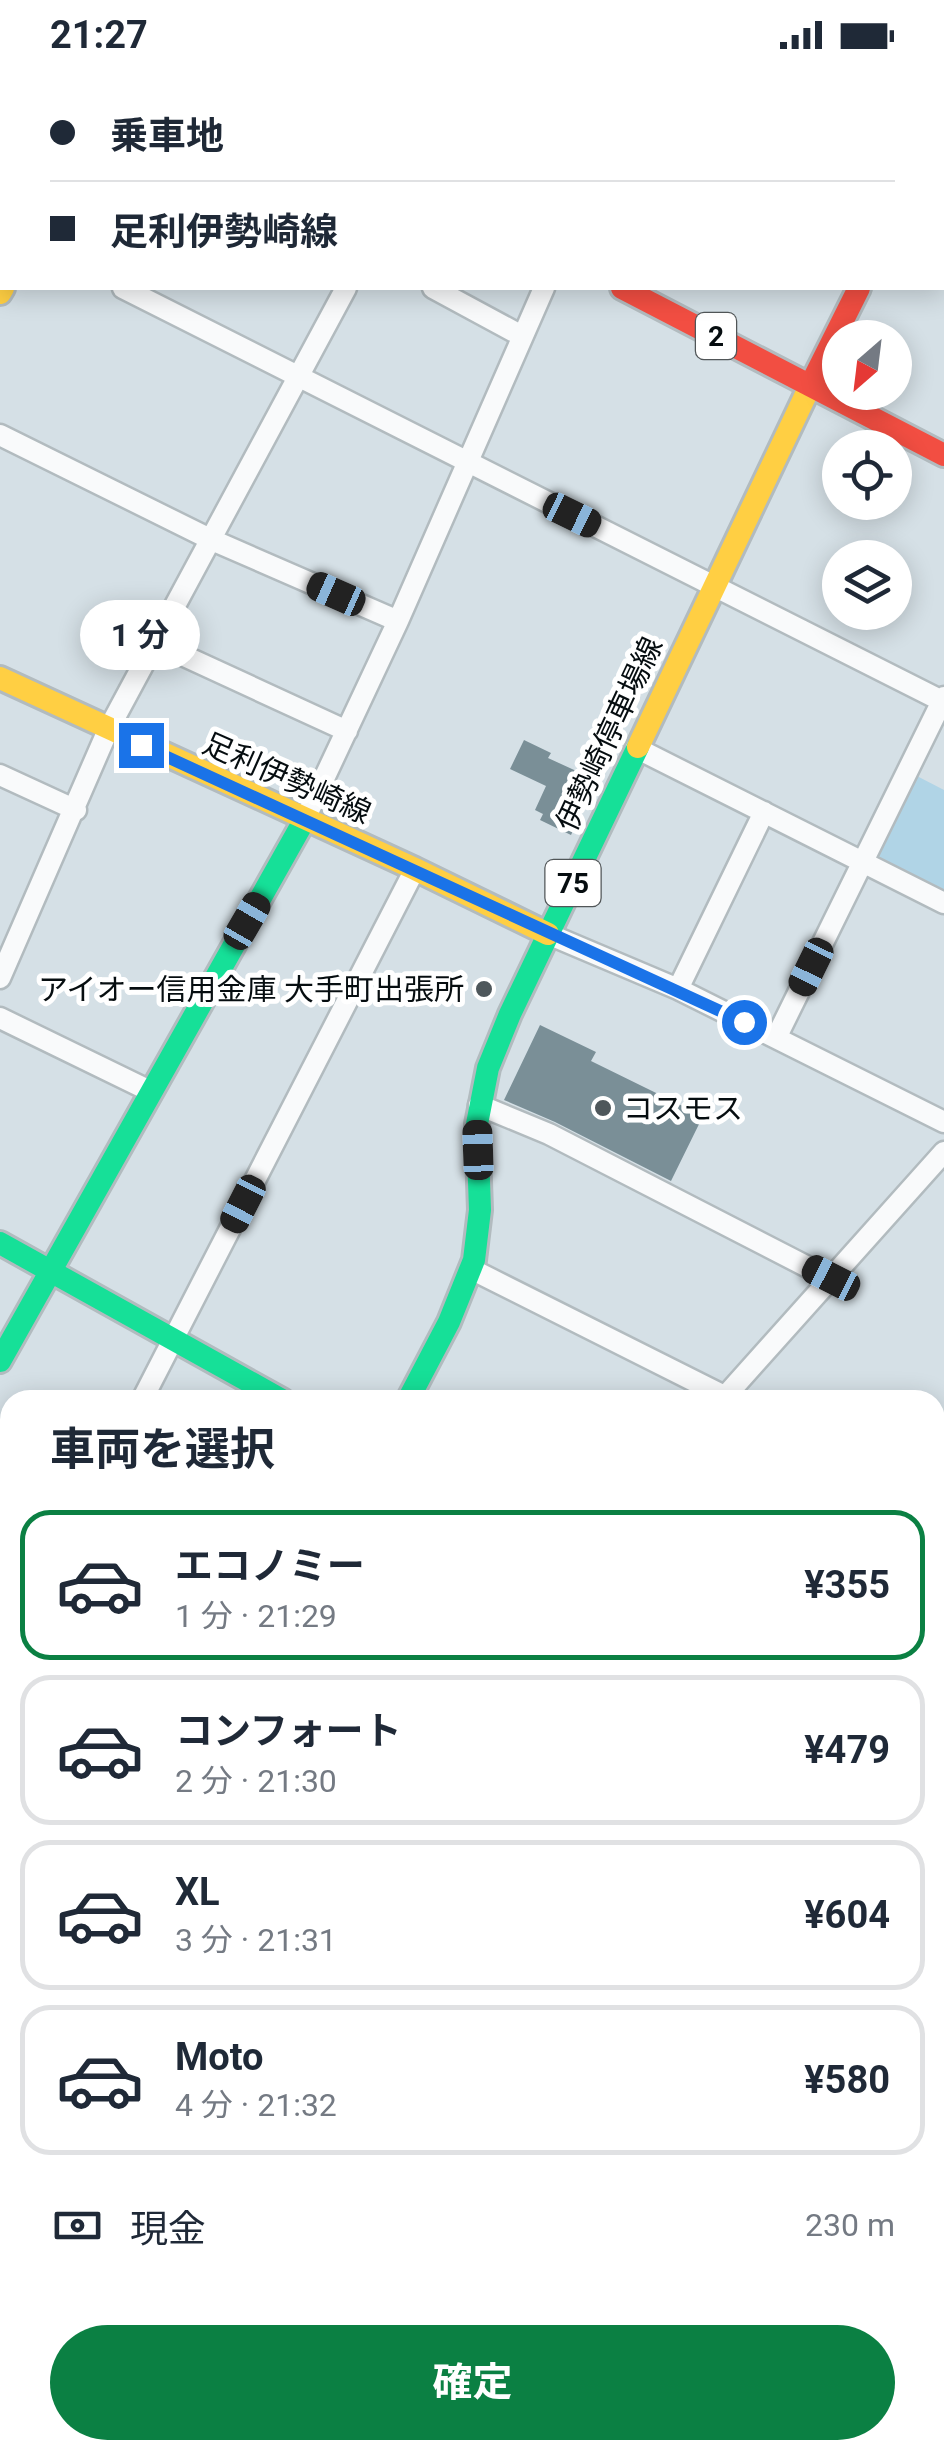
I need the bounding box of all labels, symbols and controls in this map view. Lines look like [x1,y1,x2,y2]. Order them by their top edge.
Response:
text: 21:27 [50,13,148,57]
text: 乗車地 [110,114,224,158]
text: 足利伊勢崎線 [110,210,338,254]
road number: 2 [696,313,736,359]
north arrow [822,320,912,410]
map controls [822,320,912,630]
button: locate [822,430,912,520]
car [538,488,606,542]
button: layers [822,540,912,630]
car [302,568,370,620]
callout: 1 分 [81,600,201,670]
text: 1 分 [111,616,169,654]
street label: 伊勢崎停車場線 [549,631,669,837]
route end [119,723,164,768]
street label: 足利伊勢崎線 [198,725,376,831]
road number: 75 [546,860,600,906]
car [219,888,275,954]
car [784,933,838,1001]
place label: アイオー信用金庫 大手町出張所 [38,972,464,1007]
marker: アイオー信用金庫 大手町出張所 [473,978,495,1000]
route start [722,1000,767,1045]
place label: コスモス [623,1091,743,1126]
marker: コスモス [592,1097,614,1119]
car [462,1119,494,1181]
car [216,1170,270,1238]
car [797,1251,865,1305]
text: 車両を選択 [50,1423,275,1476]
icon: car [55,1540,145,1630]
text: エコノミー [175,1544,365,1588]
text: ¥355 [804,1563,890,1607]
text: 1 分 · 21:29 [175,1597,337,1635]
icon: car [55,1705,145,1795]
text: コンフォート [175,1709,402,1753]
text: ¥479 [804,1728,890,1772]
text: 2 分 · 21:30 [175,1762,337,1800]
icon: car [55,1870,145,1960]
text: XL [175,1870,220,1914]
text: ¥604 [804,1893,890,1937]
text: 3 分 · 21:31 [175,1921,337,1959]
icon: car [55,2035,145,2125]
text: Moto [175,2035,264,2079]
text: ¥580 [804,2058,890,2102]
text: 4 分 · 21:32 [175,2086,337,2124]
icon: cash [50,2198,105,2253]
text: 230 m [805,2206,895,2244]
text: 現金 [130,2207,206,2251]
button: 確定 [50,2325,895,2440]

